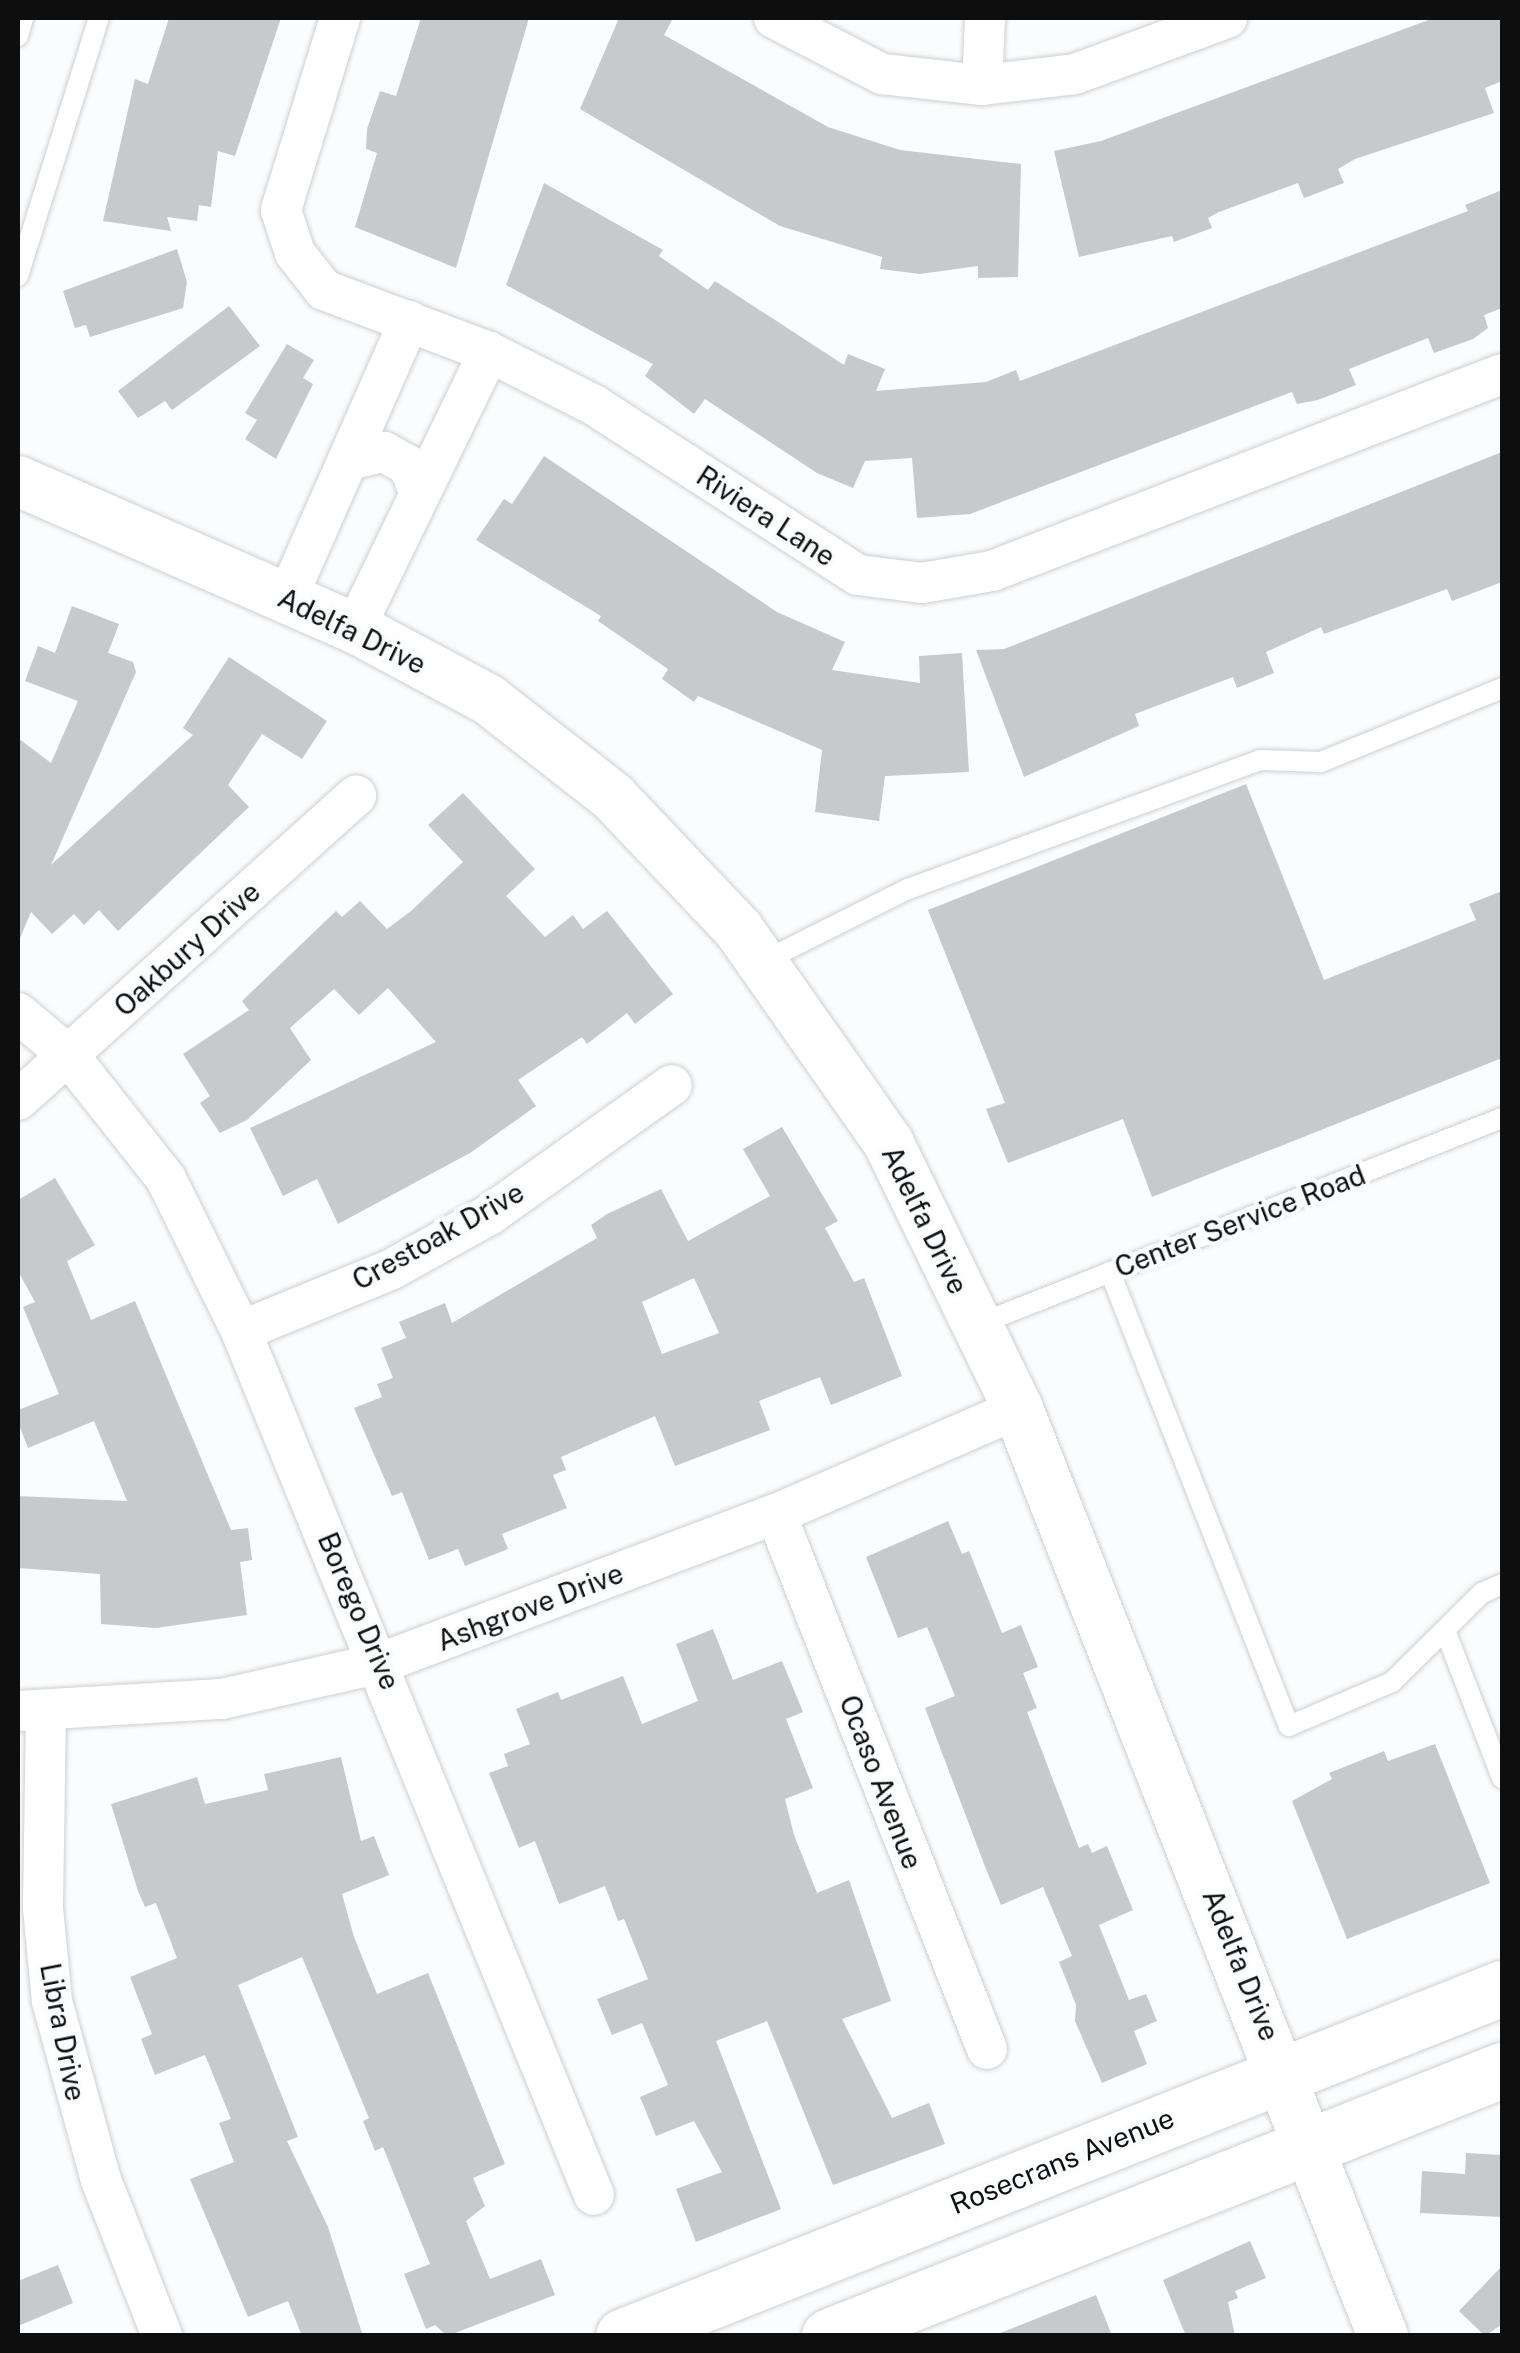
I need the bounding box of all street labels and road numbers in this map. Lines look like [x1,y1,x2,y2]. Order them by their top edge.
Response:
street label: Riviera Lane [690,459,842,573]
street label: Adelfa Drive [273,581,431,681]
street label: Oakbury Drive [107,875,267,1023]
street label: Adelfa Drive [875,1141,975,1299]
street label: Center Service Road [1110,1158,1370,1284]
street label: Crestoak Drive [346,1175,530,1297]
street label: Borego Drive [311,1527,407,1695]
street label: Ashgrove Drive [432,1556,628,1658]
street label: Ocaso Avenue [832,1690,930,1874]
street label: Adelfa Drive [1195,1884,1287,2046]
street label: Libra Drive [33,1960,93,2104]
street label: Rosecrans Avenue [945,2101,1179,2221]

